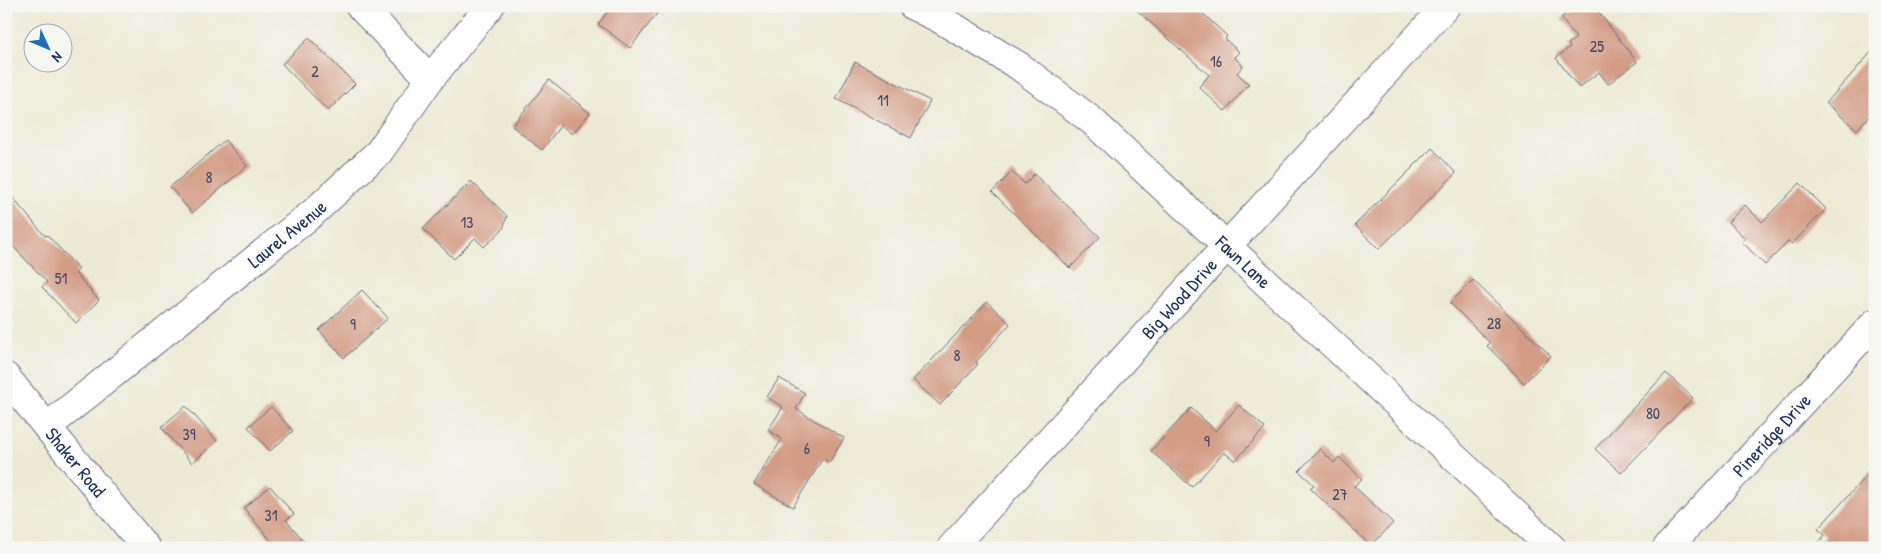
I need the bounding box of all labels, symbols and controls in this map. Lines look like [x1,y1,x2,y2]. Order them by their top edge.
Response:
north arrow [22,22,72,72]
house number: 25 [1590,35,1604,57]
text: N [48,48,67,67]
house number: 16 [1210,50,1222,72]
house number: 2 [311,60,319,82]
house number: 11 [877,89,889,111]
house number: 8 [206,166,213,188]
street label: Laurel Avenue [242,194,332,274]
house number: 13 [461,211,473,233]
street label: Fawn Lane [1209,229,1277,294]
street label: Big Wood Drive [1135,252,1223,345]
house number: 51 [55,267,67,289]
house number: 28 [1487,312,1501,334]
house number: 9 [350,313,356,335]
house number: 8 [954,344,961,366]
street label: Pineridge Drive [1726,387,1817,482]
house number: 80 [1646,402,1660,424]
street label: Shaker Road [39,422,112,503]
house number: 39 [182,423,196,445]
house number: 9 [1204,430,1210,452]
house number: 6 [804,437,810,459]
house number: 27 [1332,483,1348,505]
house number: 31 [265,504,278,526]

